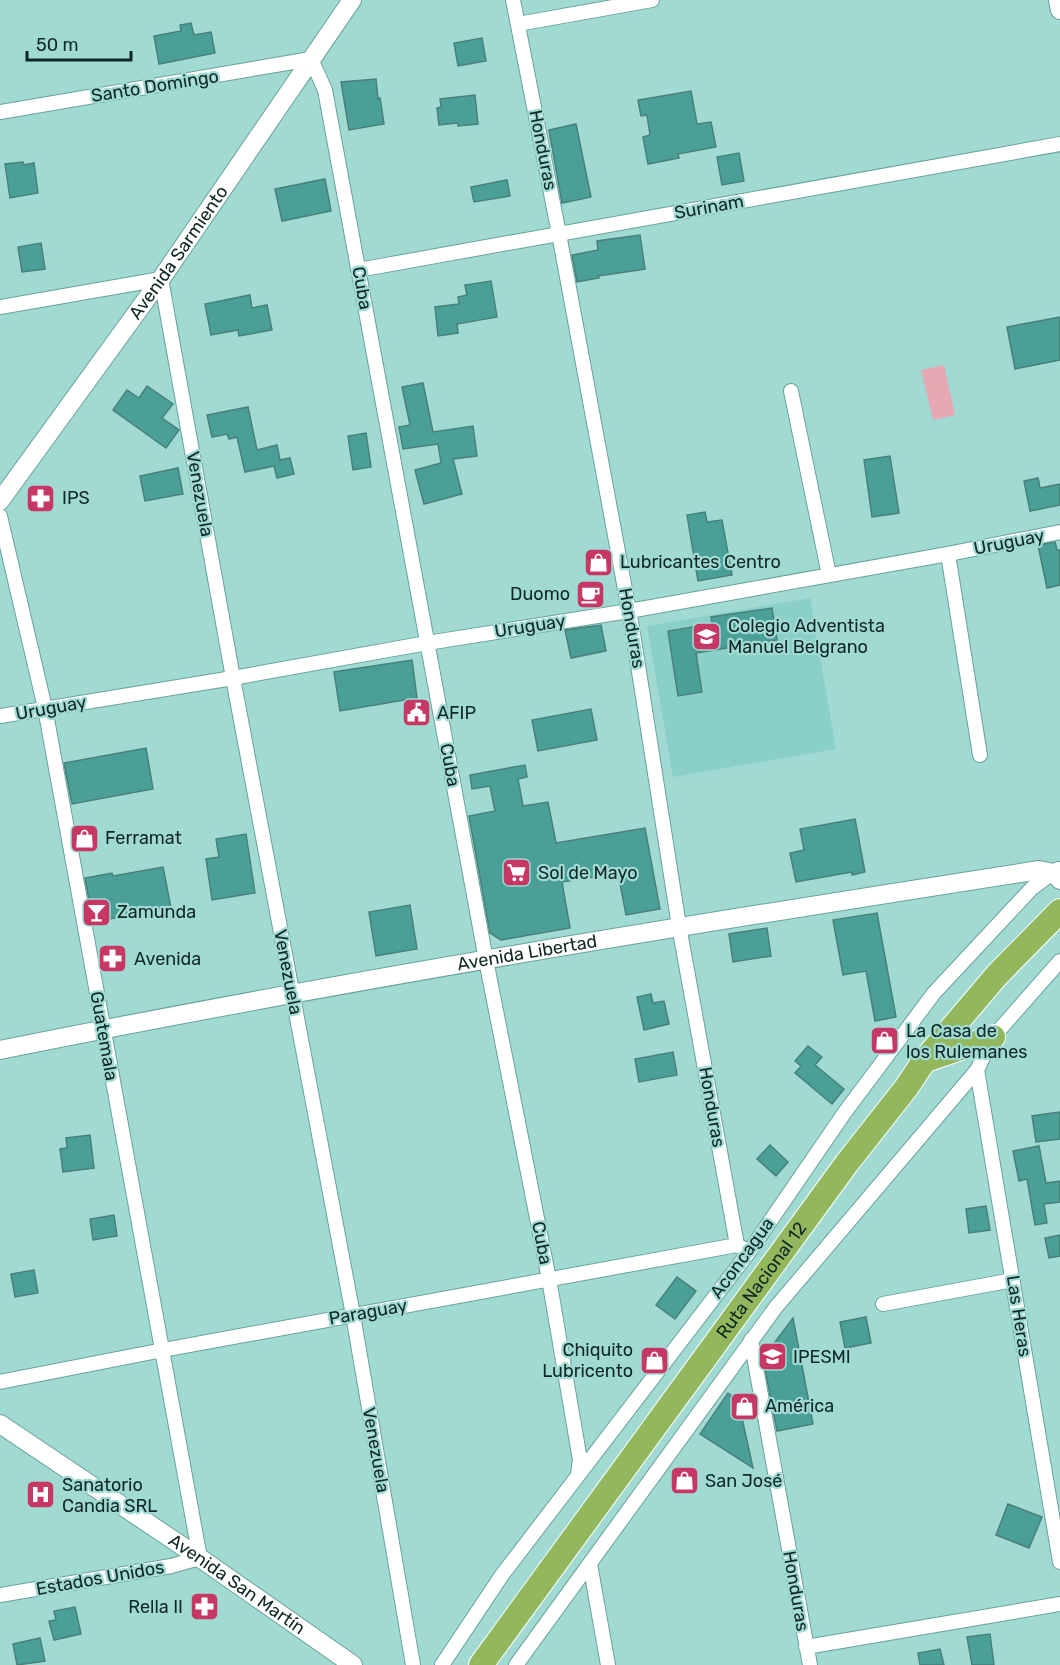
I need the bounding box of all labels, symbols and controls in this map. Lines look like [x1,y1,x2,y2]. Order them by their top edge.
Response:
scale bar [27,24,130,62]
text: 50 m [36,34,79,56]
street label: Santo Domingo [90,65,220,107]
street label: Honduras [524,108,562,192]
street label: Avenida Sarmiento [124,181,233,324]
street label: Surinam [673,190,745,224]
street label: Cuba [347,265,377,311]
street label: Venezuela [182,450,218,538]
pharmacy icon: IPS [25,482,57,514]
place label: IPS [62,487,90,509]
street label: Uruguay [972,524,1046,560]
shop icon: Lubricantes Centro [583,546,615,578]
place label: Lubricantes Centro [620,551,781,573]
cafe icon: Duomo [575,578,607,610]
place label: Duomo [510,583,570,605]
street label: Honduras [614,586,650,670]
street label: Uruguay [493,610,567,642]
place label: Colegio Adventista Manuel Belgrano [728,615,885,658]
school or university icon: Colegio Adventista Manuel Belgrano [691,620,723,652]
street label: Uruguay [14,691,88,725]
public building icon: AFIP [400,697,432,729]
place label: AFIP [437,702,476,724]
street label: Cuba [435,742,465,788]
shop icon: Ferramat [68,822,100,854]
place label: Ferramat [105,827,182,849]
supermarket icon: Sol de Mayo [501,857,533,889]
place label: Sol de Mayo [538,862,637,884]
bar icon: Zamunda [80,896,112,928]
place label: Zamunda [117,901,196,923]
street label: Venezuela [269,928,307,1016]
street label: Avenida Libertad [455,930,599,975]
pharmacy icon: Avenida [97,943,129,975]
place label: Avenida [134,948,201,970]
street label: Guatemala [85,990,123,1082]
place label: La Casa de los Rulemanes [906,1020,1027,1063]
shop icon: La Casa de los Rulemanes [869,1025,901,1057]
street label: Honduras [694,1065,730,1149]
street label: Aconcagua [705,1213,779,1303]
street label: Ruta Nacional 12 [712,1218,811,1343]
street label: Cuba [527,1220,557,1266]
street label: Las Heras [1002,1274,1036,1358]
street label: Paraguay [327,1294,409,1330]
place label: Chiquito Lubricento [542,1339,633,1382]
school or university icon: IPESMI [756,1341,788,1373]
shop icon: Chiquito Lubricento [638,1344,670,1376]
place label: IPESMI [793,1346,851,1368]
shop icon: América [728,1390,760,1422]
place label: América [765,1395,834,1417]
street label: Venezuela [358,1406,394,1494]
shop icon: San José [668,1465,700,1497]
place label: San José [705,1470,782,1492]
place label: Sanatorio Candia SRL [62,1474,157,1517]
hospital icon: Sanatorio Candia SRL [25,1479,57,1511]
street label: Avenida San Martín [164,1529,310,1639]
street label: Honduras [778,1549,814,1633]
street label: Estados Unidos [34,1556,166,1600]
pharmacy icon: Rella II [188,1591,220,1623]
place label: Rella II [128,1596,183,1618]

